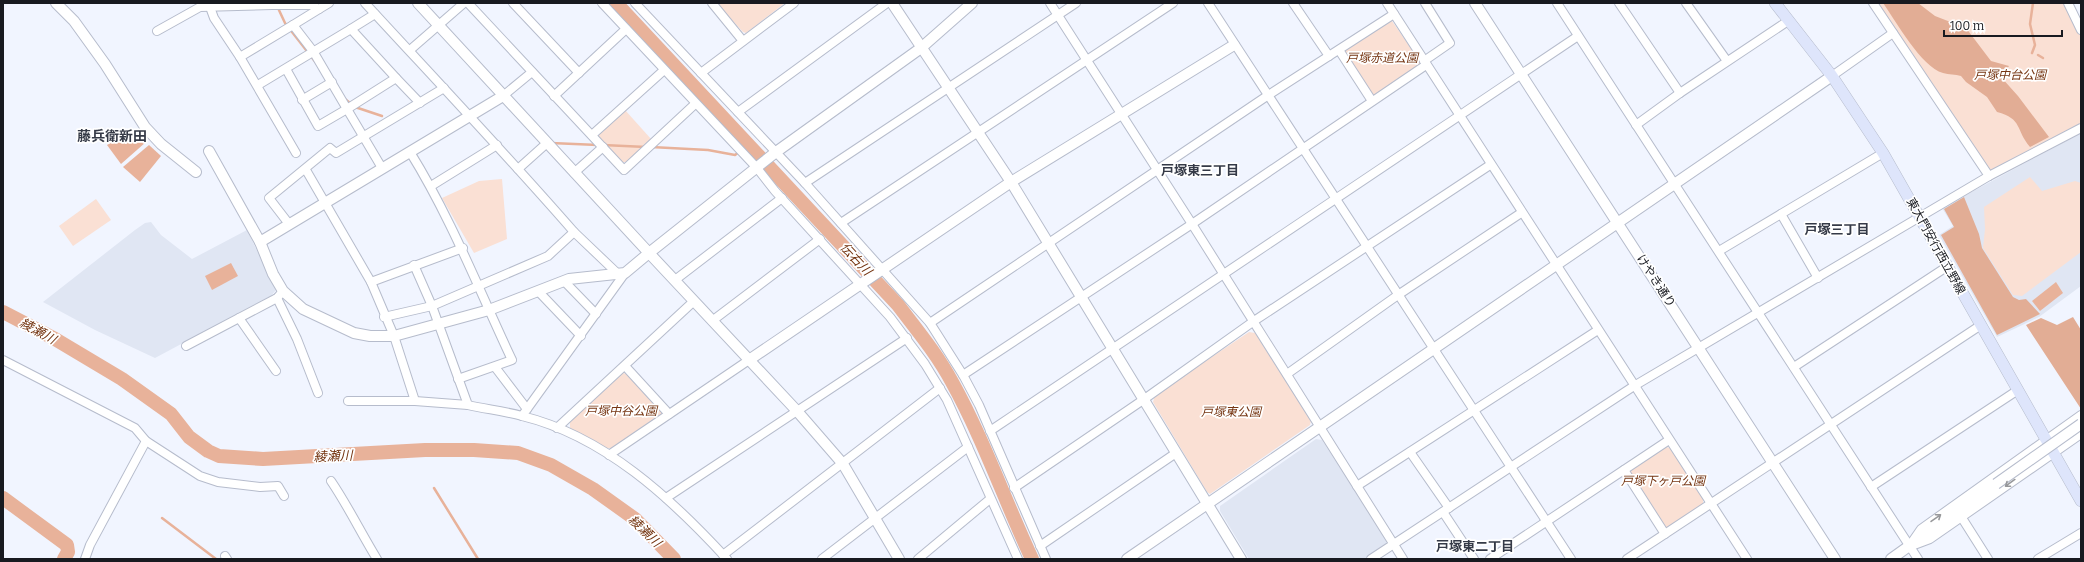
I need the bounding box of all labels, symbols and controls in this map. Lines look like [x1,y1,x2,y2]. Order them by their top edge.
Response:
scale bar [1944,12,2062,38]
text: 100 m [1950,19,1985,33]
park label: 戸塚赤道公園 [1346,51,1420,65]
park label: 戸塚中台公園 [1974,68,2048,82]
district label: 藤兵衛新田 [77,128,147,145]
district label: 戸塚東三丁目 [1161,163,1239,178]
street label: 東大門安行西立野線 [1904,195,1968,297]
district label: 戸塚三丁目 [1804,222,1870,237]
water label: 伝右川 [837,240,876,280]
street label: けやき通り [1634,252,1678,310]
water label: 綾瀬川 [17,315,60,348]
park label: 戸塚中谷公園 [585,404,659,418]
park label: 戸塚東公園 [1201,405,1263,419]
water label: 綾瀬川 [313,448,355,464]
park label: 戸塚下ヶ戸公園 [1621,474,1707,488]
one-way arrow [2005,479,2016,487]
water label: 綾瀬川 [626,512,666,551]
one-way arrow [1930,514,1941,522]
district label: 戸塚東二丁目 [1436,539,1514,554]

